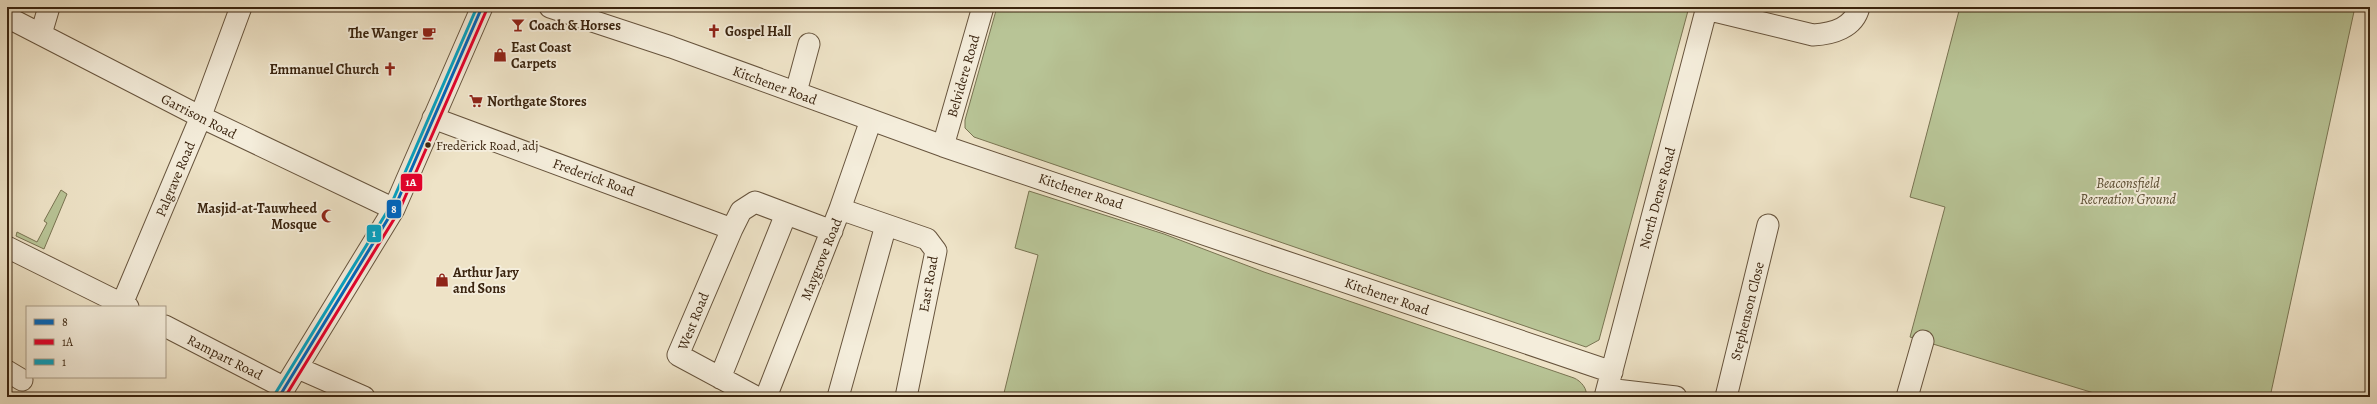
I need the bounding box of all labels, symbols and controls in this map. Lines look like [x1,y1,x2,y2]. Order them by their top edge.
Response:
place label: Coach & Horses [529,16,621,35]
bar icon: Coach & Horses [510,17,526,33]
place label: Gospel Hall [725,22,792,41]
church icon: Gospel Hall [706,23,722,39]
place label: The Wanger [348,24,418,43]
cafe icon: The Wanger [421,25,437,41]
street label: Belvidere Road [943,32,984,120]
place label: East Coast Carpets [511,38,572,73]
shop icon: East Coast Carpets [492,47,508,63]
place label: Emmanuel Church [270,60,379,79]
church icon: Emmanuel Church [382,61,398,77]
street label: Kitchener Road [730,61,820,110]
street label: Garrison Road [158,89,240,144]
place label: Northgate Stores [487,92,587,111]
supermarket icon: Northgate Stores [468,93,484,109]
place label: Frederick Road, adj [436,137,539,154]
street label: Palgrave Road [151,138,200,220]
marker: Frederick Road, adj [423,140,433,150]
street label: North Denes Road [1635,145,1680,251]
street label: Frederick Road [550,154,638,201]
street label: Kitchener Road [1036,169,1126,214]
line badge: 1A [400,173,423,192]
park label: Beaconsfield Recreation Ground [2080,174,2176,209]
text: 1A [406,175,417,190]
place label: Masjid-at-Tauwheed Mosque [197,199,318,234]
line badge: 8 [386,199,402,219]
text: 8 [391,202,397,217]
mosque icon: Masjid-at-Tauwheed Mosque [320,208,336,224]
street label: Maygrove Road [796,215,847,303]
line badge: 1 [366,224,382,243]
text: 1 [372,226,376,241]
street label: East Road [914,254,943,314]
street label: Stephenson Close [1726,260,1769,363]
place label: Arthur Jary and Sons [452,263,519,298]
shop icon: Arthur Jary and Sons [434,272,450,288]
street label: Kitchener Road [1342,273,1432,320]
street label: West Road [673,289,714,354]
legend [26,306,166,378]
text: 8 [62,314,68,330]
street label: Rampart Road [184,330,266,385]
text: 1A [62,334,74,350]
text: 1 [62,354,66,370]

